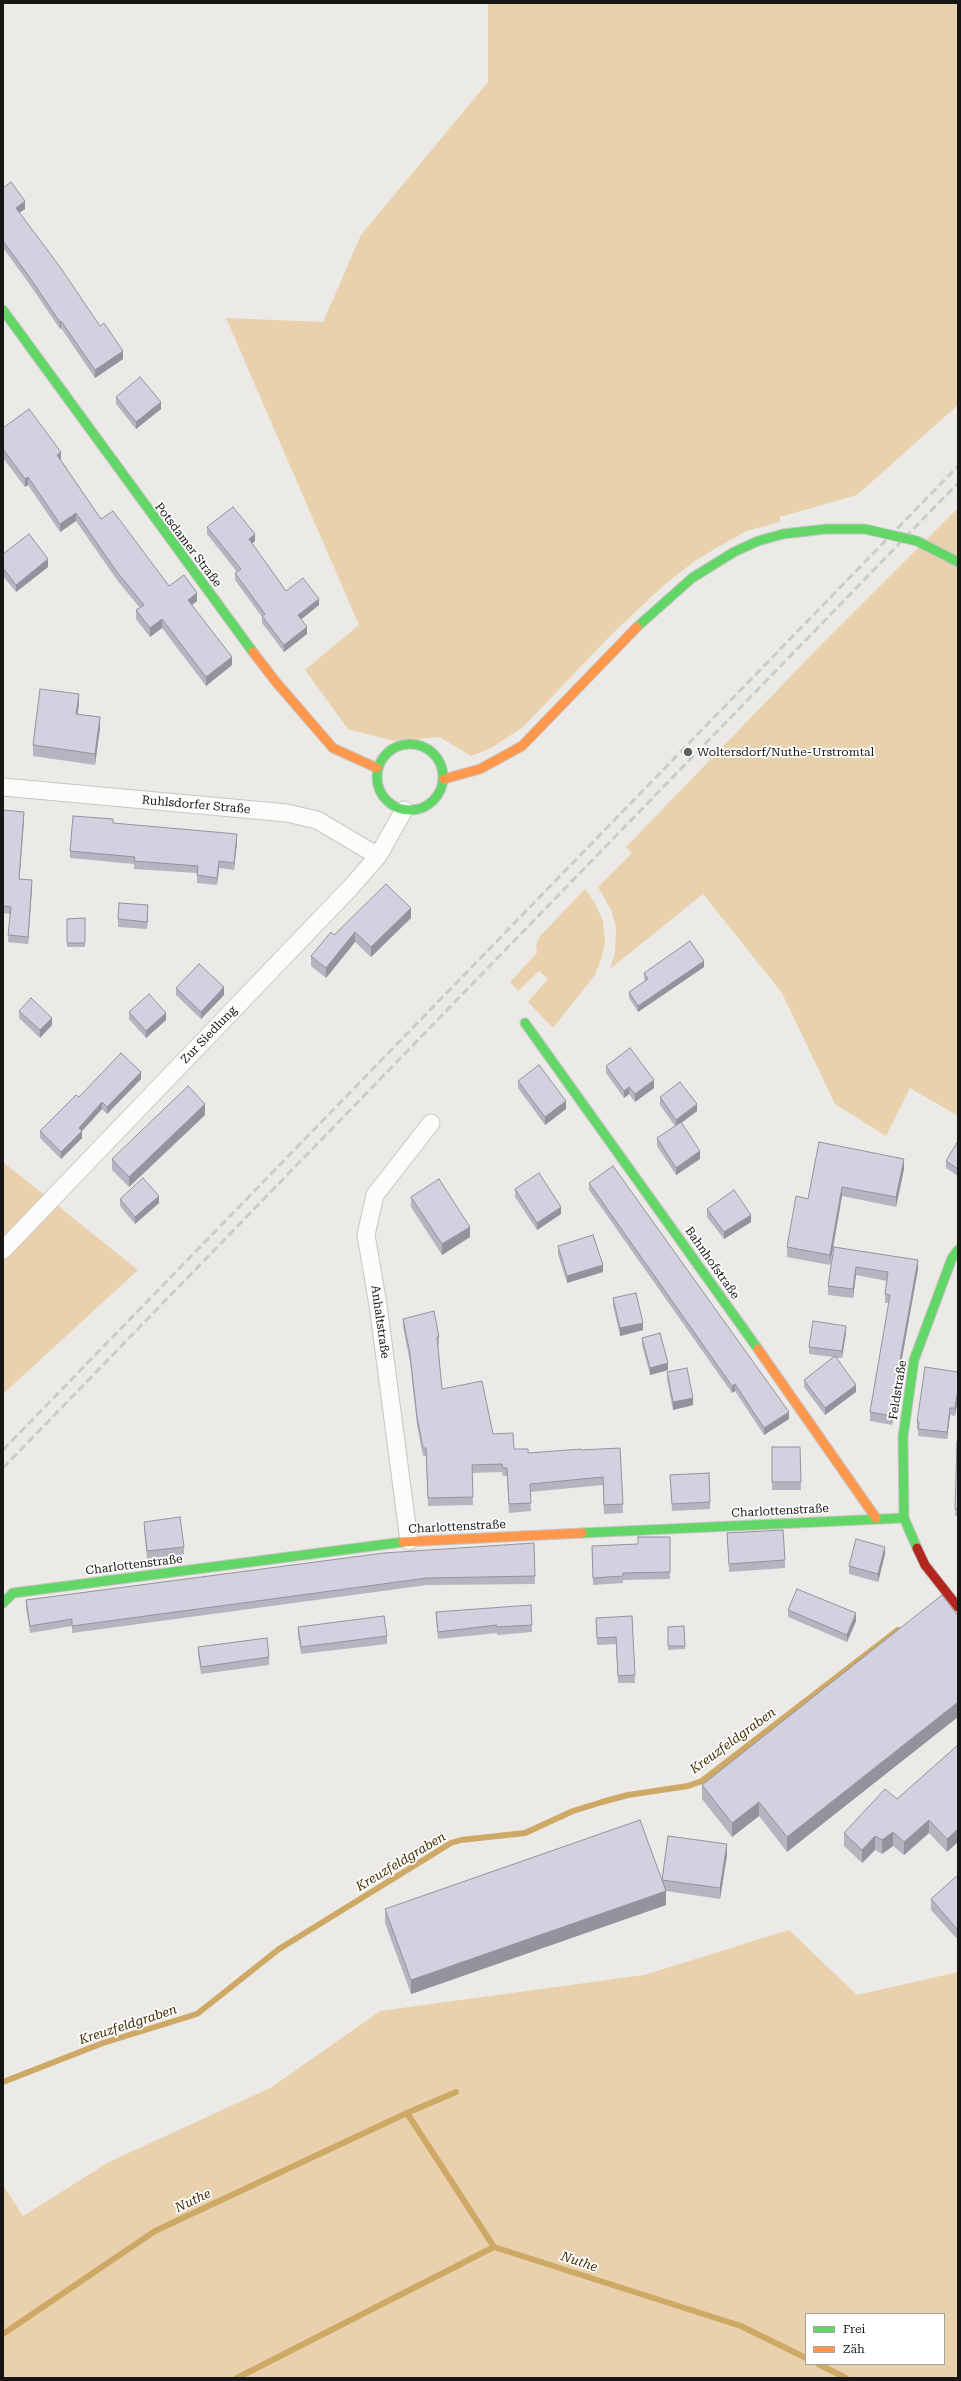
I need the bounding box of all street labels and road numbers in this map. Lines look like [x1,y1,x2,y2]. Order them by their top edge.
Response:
street label: Potsdamer Straße [152,500,224,590]
street label: Ruhlsdorfer Straße [141,793,251,817]
street label: Zur Siedlung [178,1003,240,1067]
street label: Bahnhofstraße [682,1224,742,1302]
street label: Anhaltstraße [368,1284,392,1360]
street label: Feldstraße [886,1359,910,1421]
street label: Charlottenstraße [731,1501,829,1521]
street label: Charlottenstraße [408,1517,506,1537]
street label: Charlottenstraße [85,1552,183,1578]

